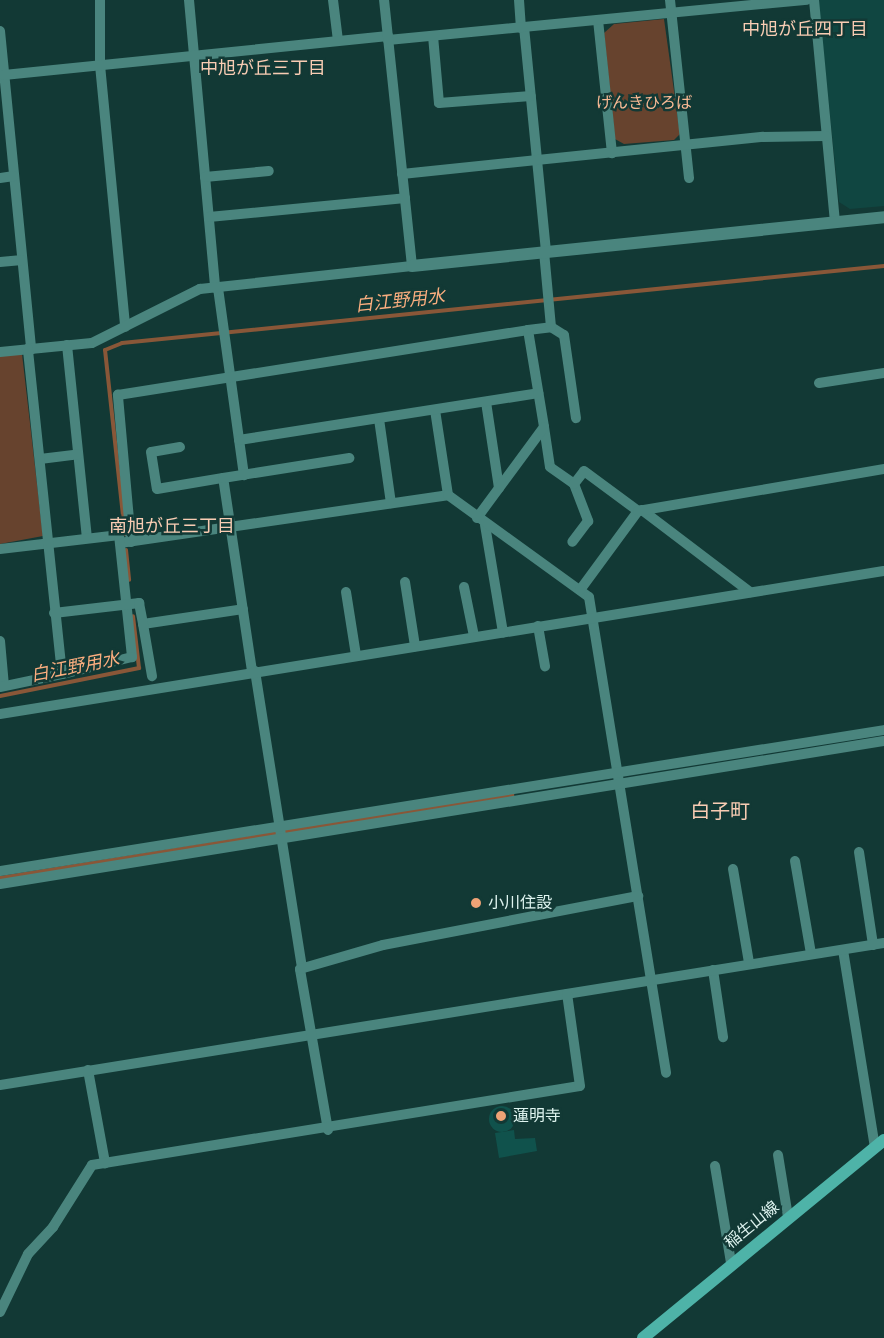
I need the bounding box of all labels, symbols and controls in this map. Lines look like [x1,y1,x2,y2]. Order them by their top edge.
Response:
district label: 中旭が丘四丁目 [742,18,868,40]
district label: 中旭が丘三丁目 [200,57,326,79]
park label: げんきひろば [596,93,692,113]
water label: 白江野用水 [354,286,446,316]
district label: 南旭が丘三丁目 [109,515,235,537]
water label: 白江野用水 [29,648,121,686]
district label: 白子町 [690,799,750,823]
place label: 小川住設 [488,893,552,913]
marker: 小川住設 [469,896,483,910]
place label: 蓮明寺 [513,1106,561,1126]
marker: 蓮明寺 [494,1109,508,1123]
street label: 稲生山線 [721,1197,783,1253]

